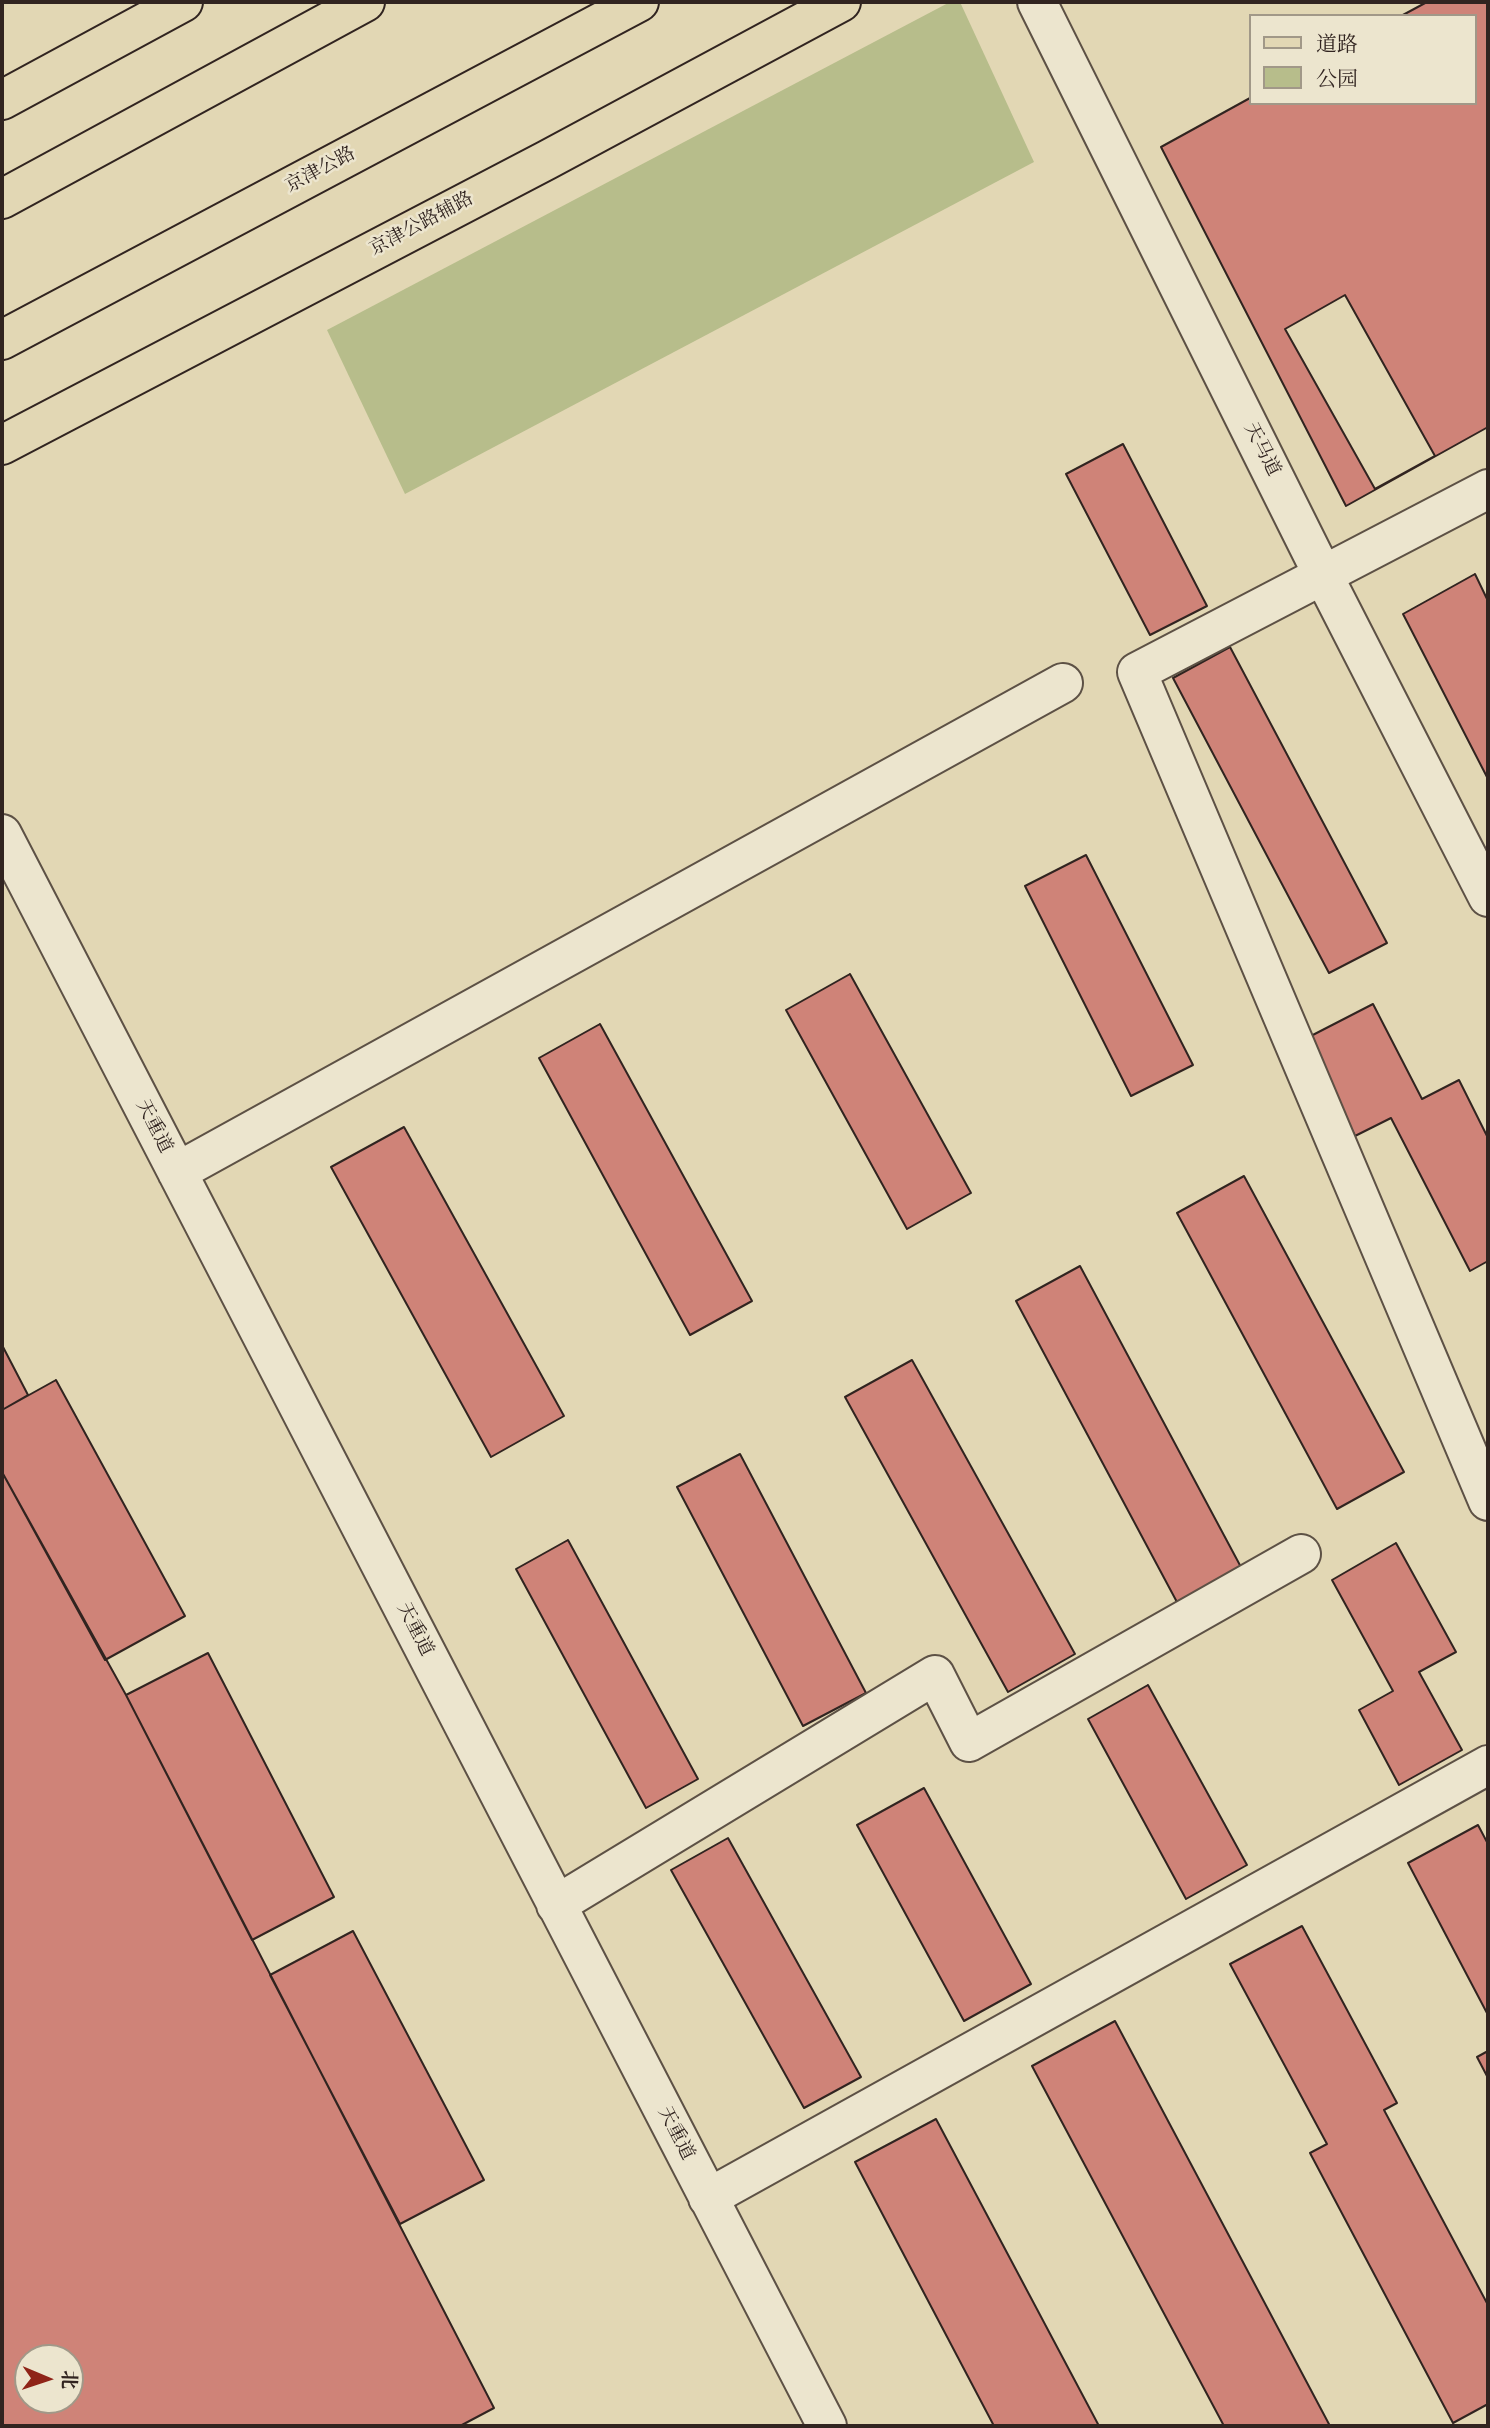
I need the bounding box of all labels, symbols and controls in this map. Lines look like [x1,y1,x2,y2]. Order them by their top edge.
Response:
legend [1248,14,1476,105]
text: 道路 [1316,32,1358,59]
text: 公园 [1316,67,1358,94]
street label: 京津公路 [282,143,360,199]
street label: 京津公路辅路 [366,188,478,262]
street label: 天马道 [1238,419,1284,481]
street label: 天重道 [130,1096,176,1158]
street label: 天重道 [391,1599,437,1661]
street label: 天重道 [652,2103,698,2165]
north arrow [14,2344,84,2414]
text: 北 [56,2370,80,2390]

